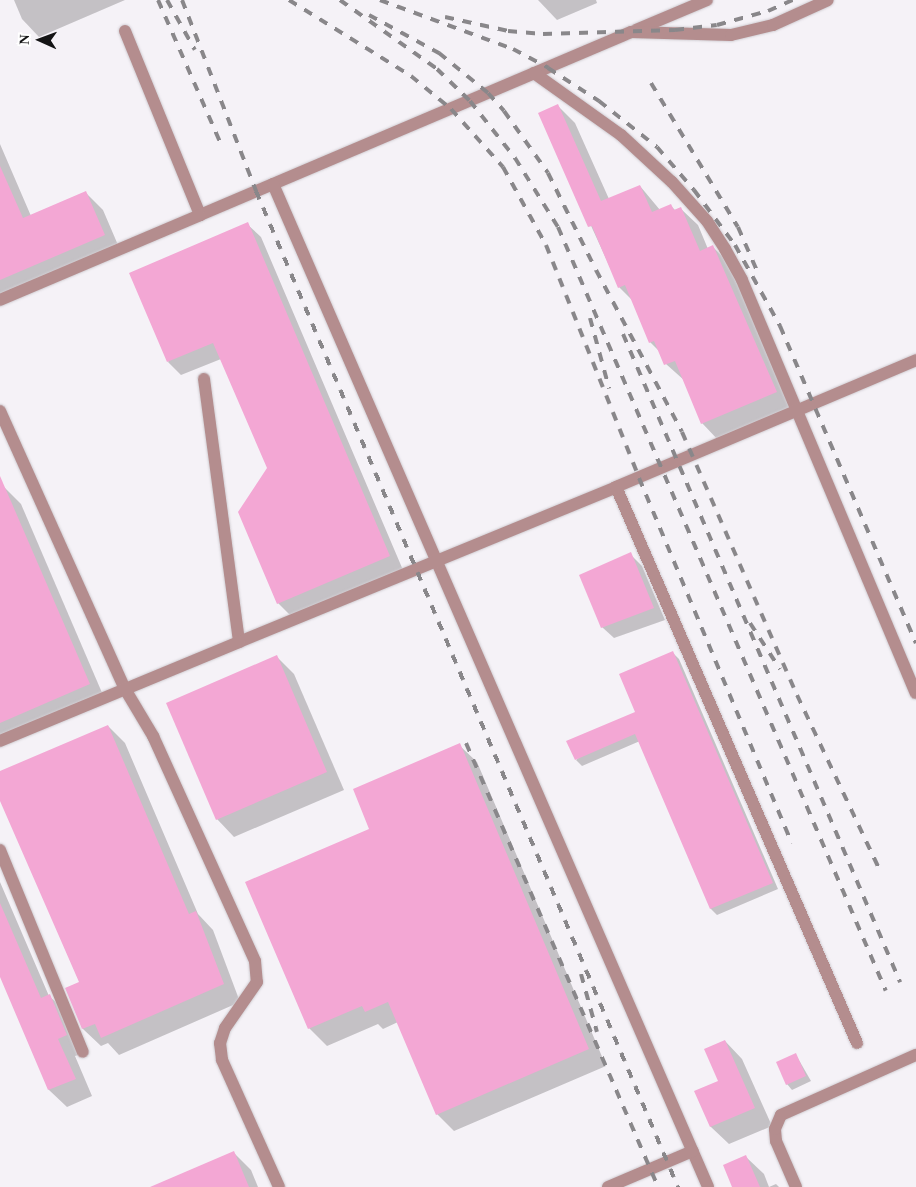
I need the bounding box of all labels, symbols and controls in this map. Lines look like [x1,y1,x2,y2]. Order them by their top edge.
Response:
north arrow [15,15,65,65]
text: N [17,34,32,45]

